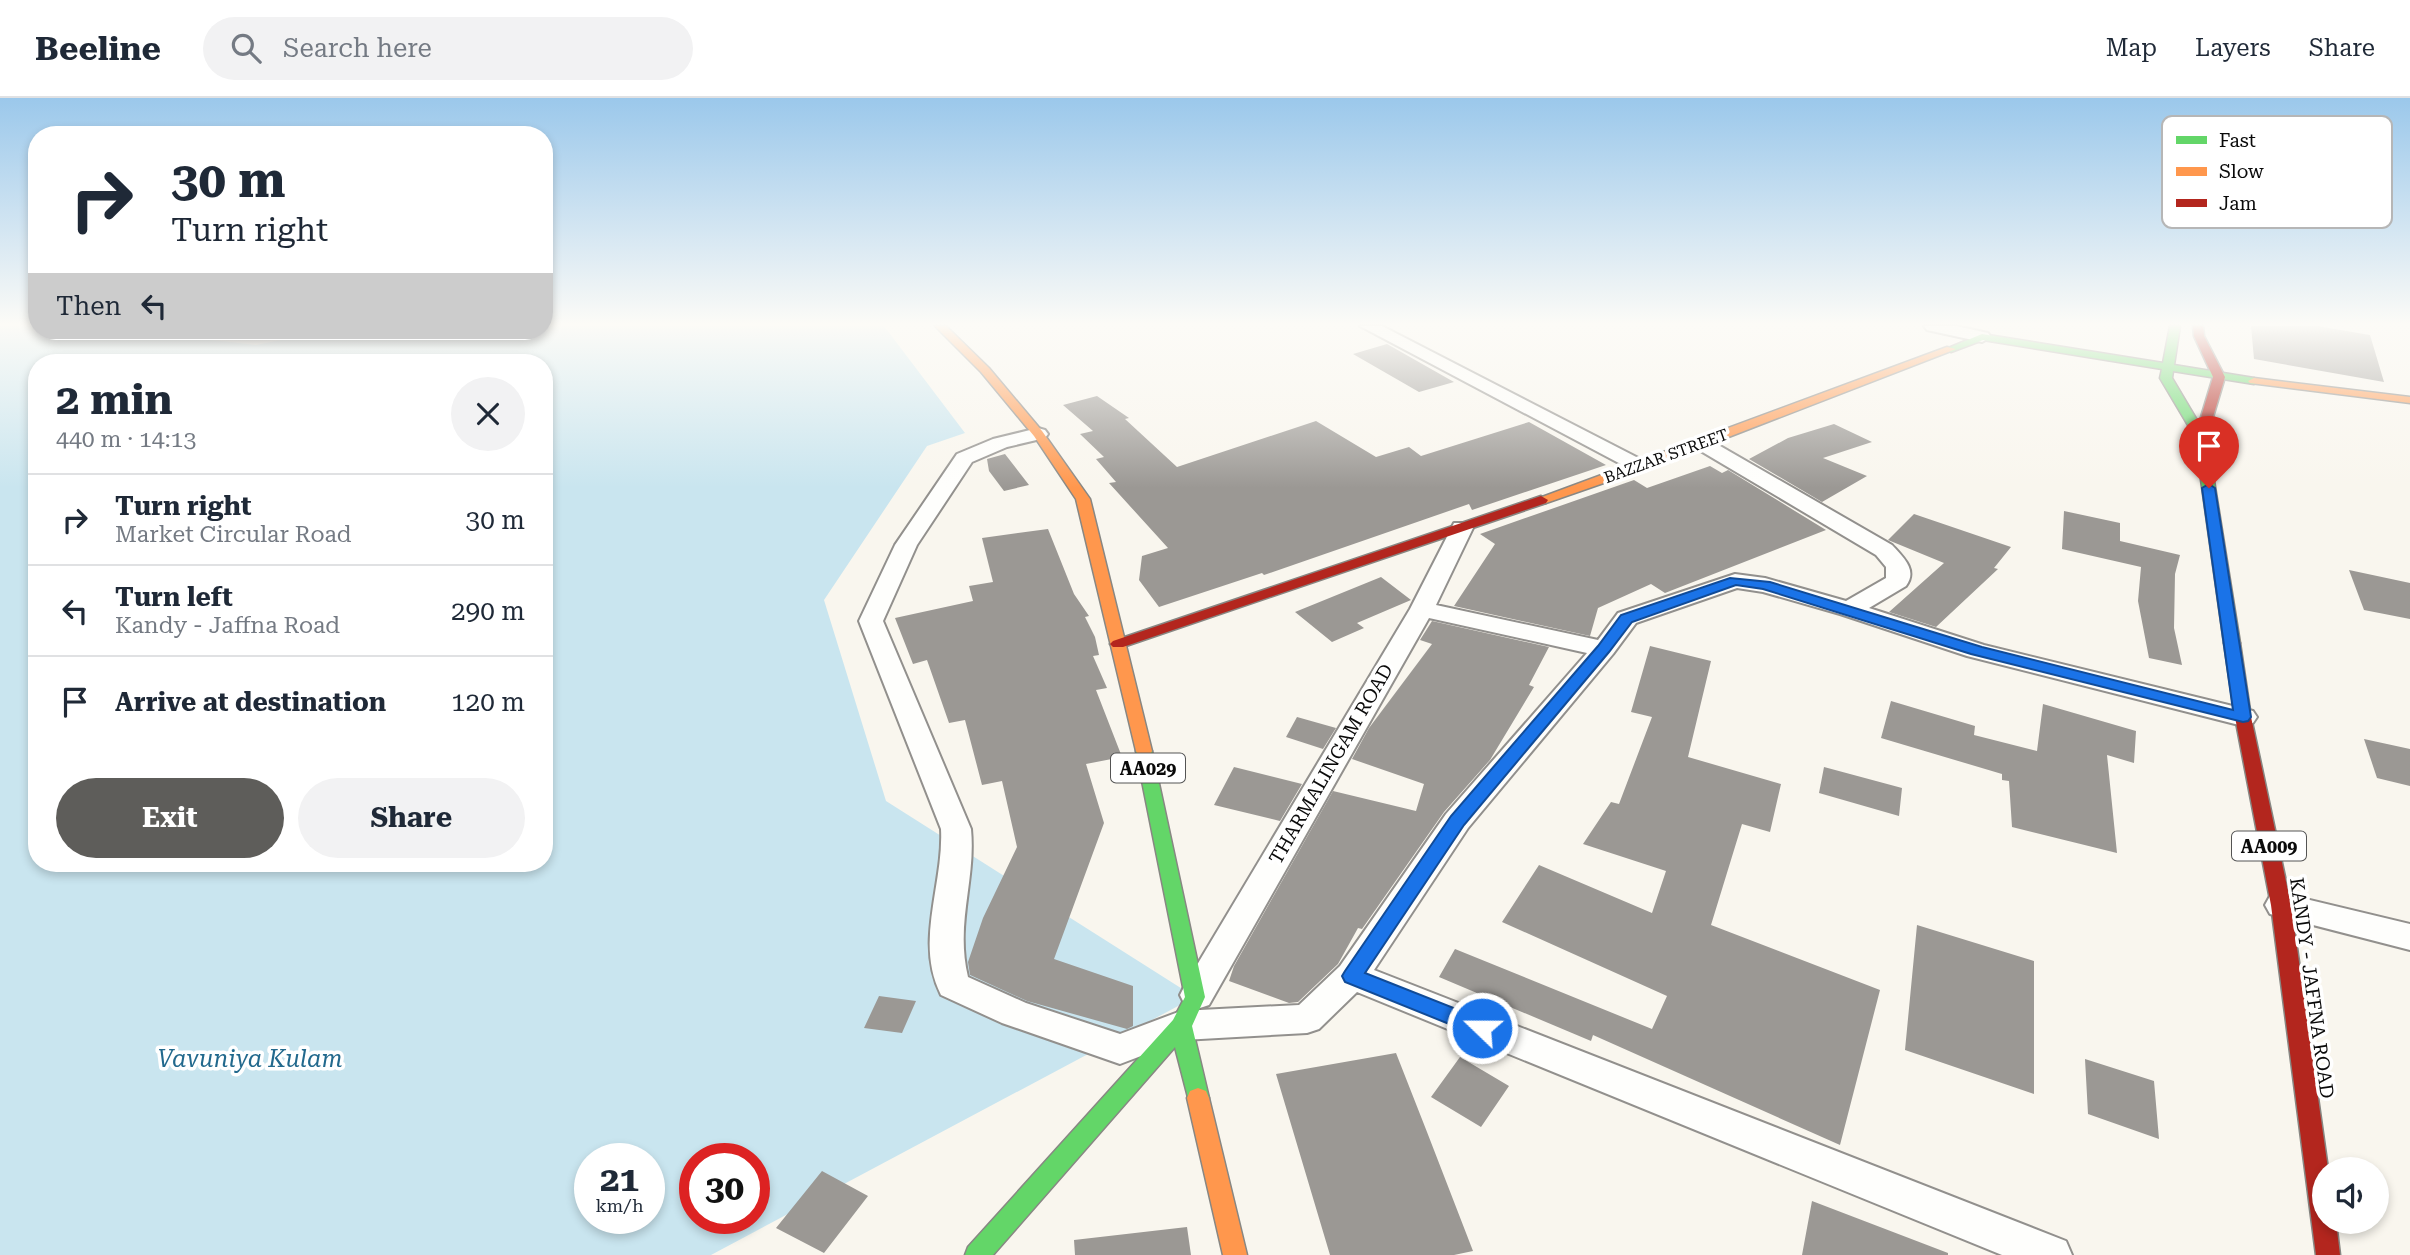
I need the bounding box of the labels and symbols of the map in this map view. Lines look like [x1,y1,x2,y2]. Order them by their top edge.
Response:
legend [2162,116,2392,228]
text: Fast [2219,129,2256,152]
text: Slow [2219,160,2264,183]
text: Jam [2219,192,2257,215]
pin [2179,416,2239,488]
street label: BAZZAR STREET [1601,425,1731,487]
street label: THARMALINGAM ROAD [1264,660,1398,868]
road number: AA029 [1111,754,1185,782]
road number: AA009 [2232,832,2306,860]
street label: KANDY - JAFFNA ROAD [2285,876,2339,1100]
position arrow [1445,991,1519,1065]
water label: Vavuniya Kulam [157,1045,343,1073]
speed limit sign: 30 [679,1143,770,1234]

